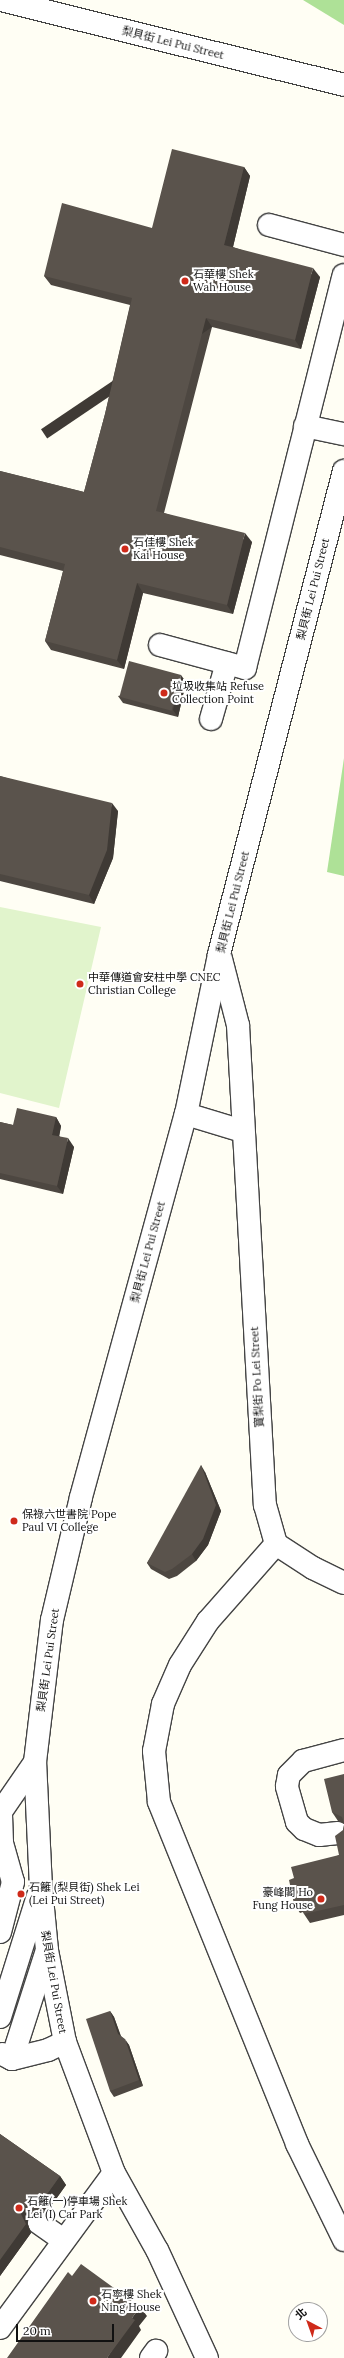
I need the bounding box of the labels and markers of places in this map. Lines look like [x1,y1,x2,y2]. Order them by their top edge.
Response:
place label: 石華樓 Shek Wah House [193,268,254,294]
marker: 石華樓 Shek Wah House [180,276,190,286]
place label: 石佳樓 Shek Kai House [133,536,194,562]
marker: 石佳樓 Shek Kai House [120,544,130,554]
place label: 垃圾收集站 Refuse Collection Point [172,680,264,706]
marker: 垃圾收集站 Refuse Collection Point [159,688,169,698]
place label: 中華傳道會安柱中學 CNEC Christian College [88,971,220,997]
marker: 中華傳道會安柱中學 CNEC Christian College [75,979,85,989]
place label: 保祿六世書院 Pope Paul VI College [22,1508,116,1534]
marker: 保祿六世書院 Pope Paul VI College [9,1516,19,1526]
place label: 石籬 (梨貝街) Shek Lei (Lei Pui Street) [29,1881,139,1907]
place label: 豪峰閣 Ho Fung House [252,1886,313,1912]
marker: 石籬 (梨貝街) Shek Lei (Lei Pui Street) [16,1889,26,1899]
marker: 豪峰閣 Ho Fung House [316,1894,326,1904]
place label: 石籬(一)停車場 Shek Lei (I) Car Park [27,2195,127,2221]
marker: 石籬(一)停車場 Shek Lei (I) Car Park [14,2203,24,2213]
place label: 石寧樓 Shek Ning House [101,2288,162,2314]
marker: 石寧樓 Shek Ning House [88,2296,98,2306]

